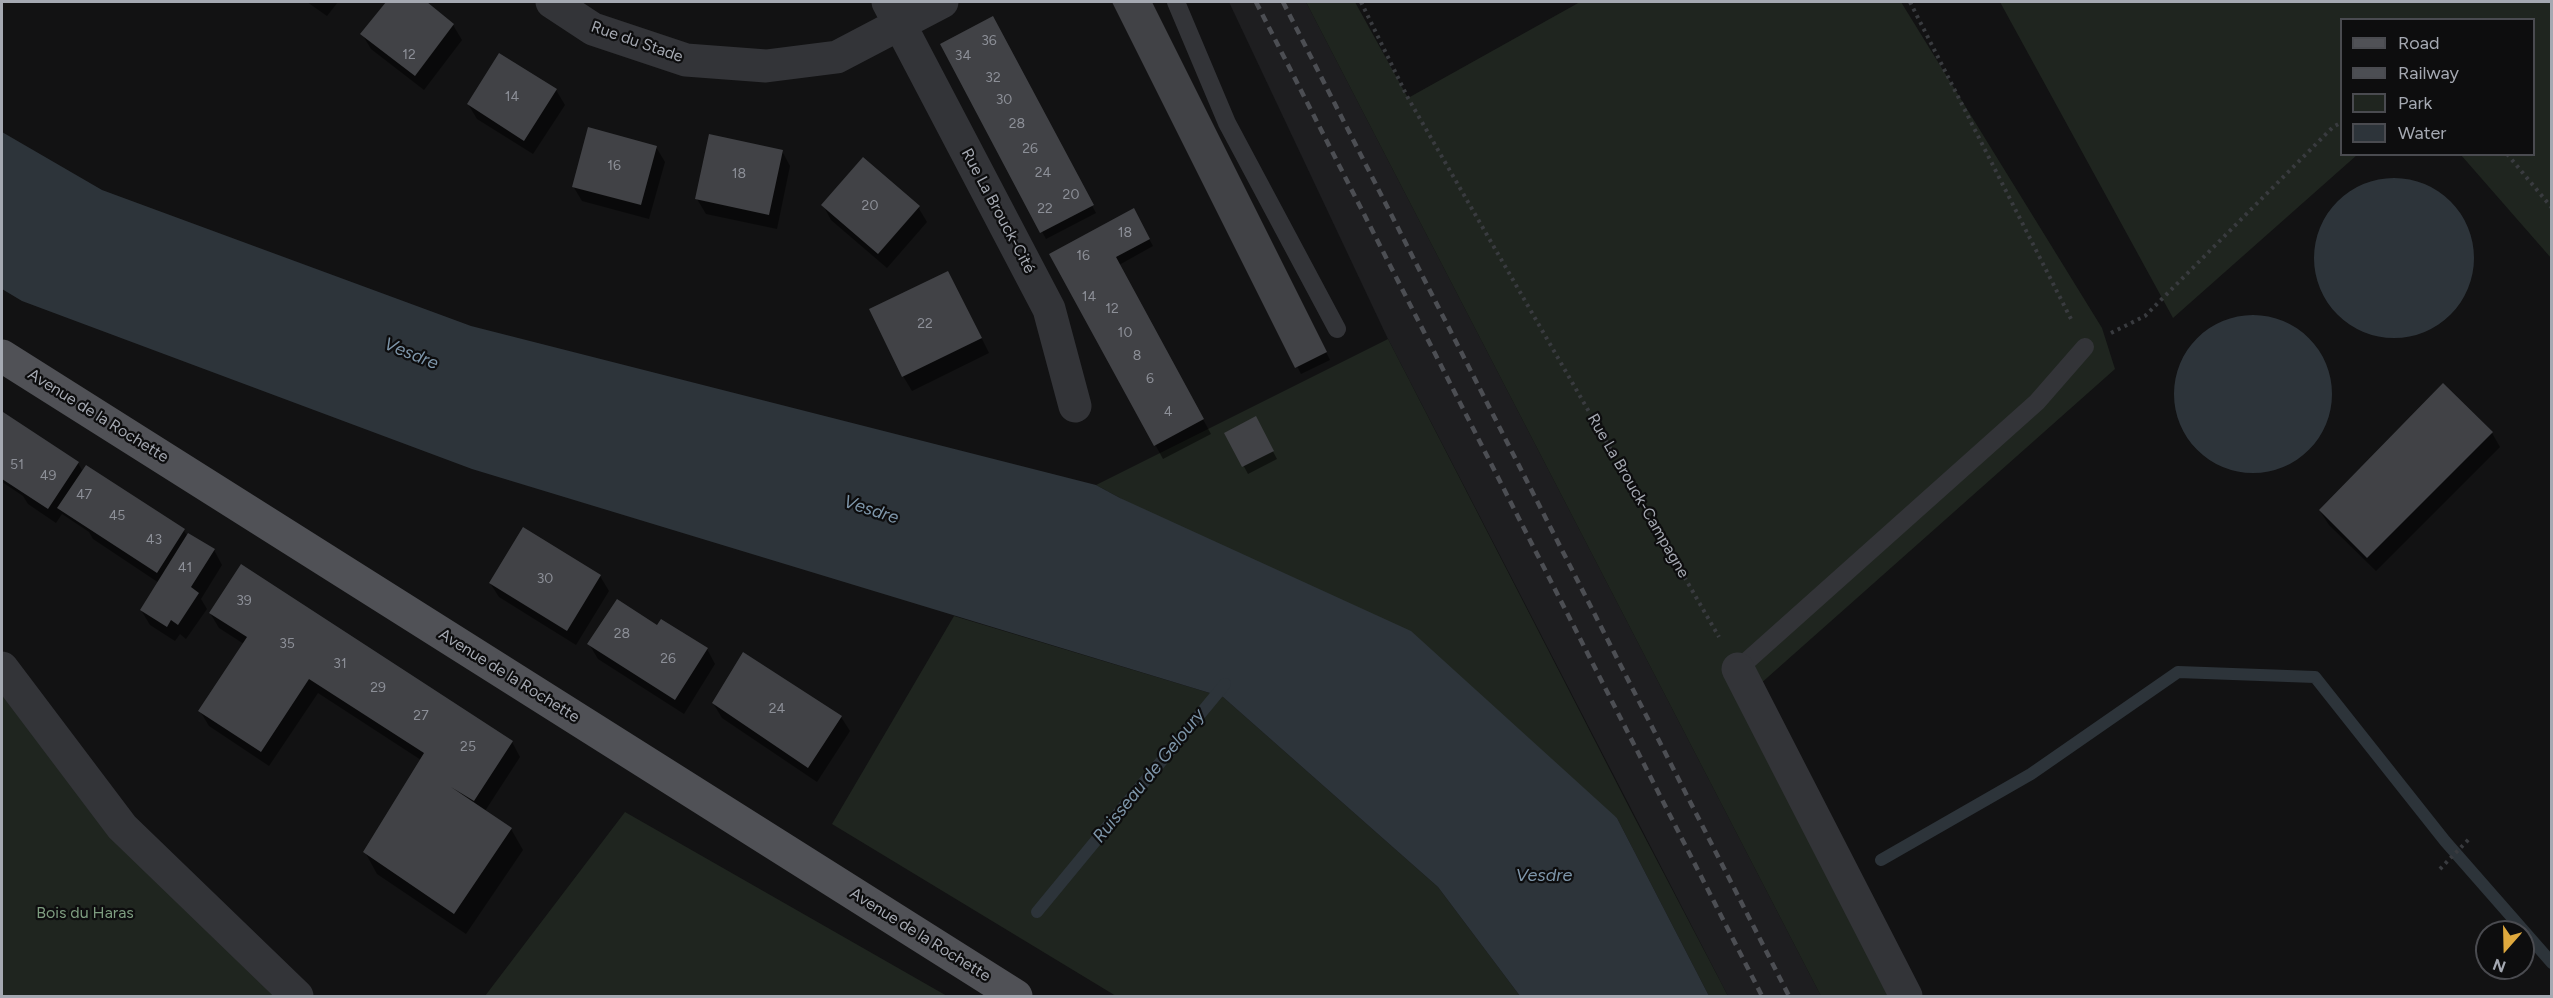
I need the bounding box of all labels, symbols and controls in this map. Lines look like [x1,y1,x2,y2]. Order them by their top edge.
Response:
street label: Rue du Stade [588,17,686,67]
legend [2340,18,2535,156]
text: Road [2398,32,2439,54]
house number: 36 [981,33,997,49]
house number: 12 [402,47,416,63]
house number: 34 [955,48,971,64]
text: Railway [2398,62,2459,84]
house number: 32 [985,70,1001,86]
house number: 14 [505,89,519,105]
house number: 30 [996,92,1012,108]
text: Park [2398,92,2432,114]
house number: 28 [1009,116,1025,132]
text: Water [2398,122,2446,144]
house number: 26 [1022,141,1038,157]
street label: Rue La Brouck-Cité [957,145,1039,277]
house number: 16 [607,158,621,174]
house number: 24 [1035,165,1051,181]
house number: 18 [732,166,746,182]
house number: 20 [1063,187,1079,203]
house number: 20 [862,198,878,214]
house number: 22 [1037,201,1053,217]
house number: 18 [1118,225,1132,241]
house number: 16 [1076,248,1090,264]
house number: 14 [1082,289,1096,305]
house number: 12 [1105,301,1119,317]
house number: 22 [917,316,933,332]
house number: 10 [1118,325,1132,341]
water label: Vesdre [381,333,441,375]
house number: 8 [1133,348,1141,364]
street label: Avenue de la Rochette [24,365,172,467]
house number: 6 [1146,371,1154,387]
house number: 4 [1164,404,1172,420]
street label: Rue La Brouck-Campagne [1583,410,1693,582]
house number: 51 [10,457,24,473]
house number: 49 [40,468,56,484]
house number: 47 [76,487,92,503]
water label: Vesdre [841,491,901,529]
house number: 45 [109,508,125,524]
house number: 43 [146,532,162,548]
house number: 41 [178,560,192,576]
house number: 30 [537,571,553,587]
house number: 39 [236,593,252,609]
street label: Avenue de la Rochette [435,625,583,727]
house number: 28 [614,626,630,642]
house number: 35 [279,636,295,652]
house number: 26 [660,651,676,667]
house number: 31 [333,656,347,672]
house number: 29 [370,680,386,696]
house number: 24 [769,701,785,717]
water label: Ruisseau de Geloury [1088,705,1210,847]
house number: 27 [413,708,429,724]
house number: 25 [460,739,476,755]
water label: Vesdre [1516,865,1572,887]
street label: Avenue de la Rochette [846,884,994,986]
park label: Bois du Haras [36,903,134,923]
north arrow [2475,920,2535,980]
text: N [2490,954,2508,977]

